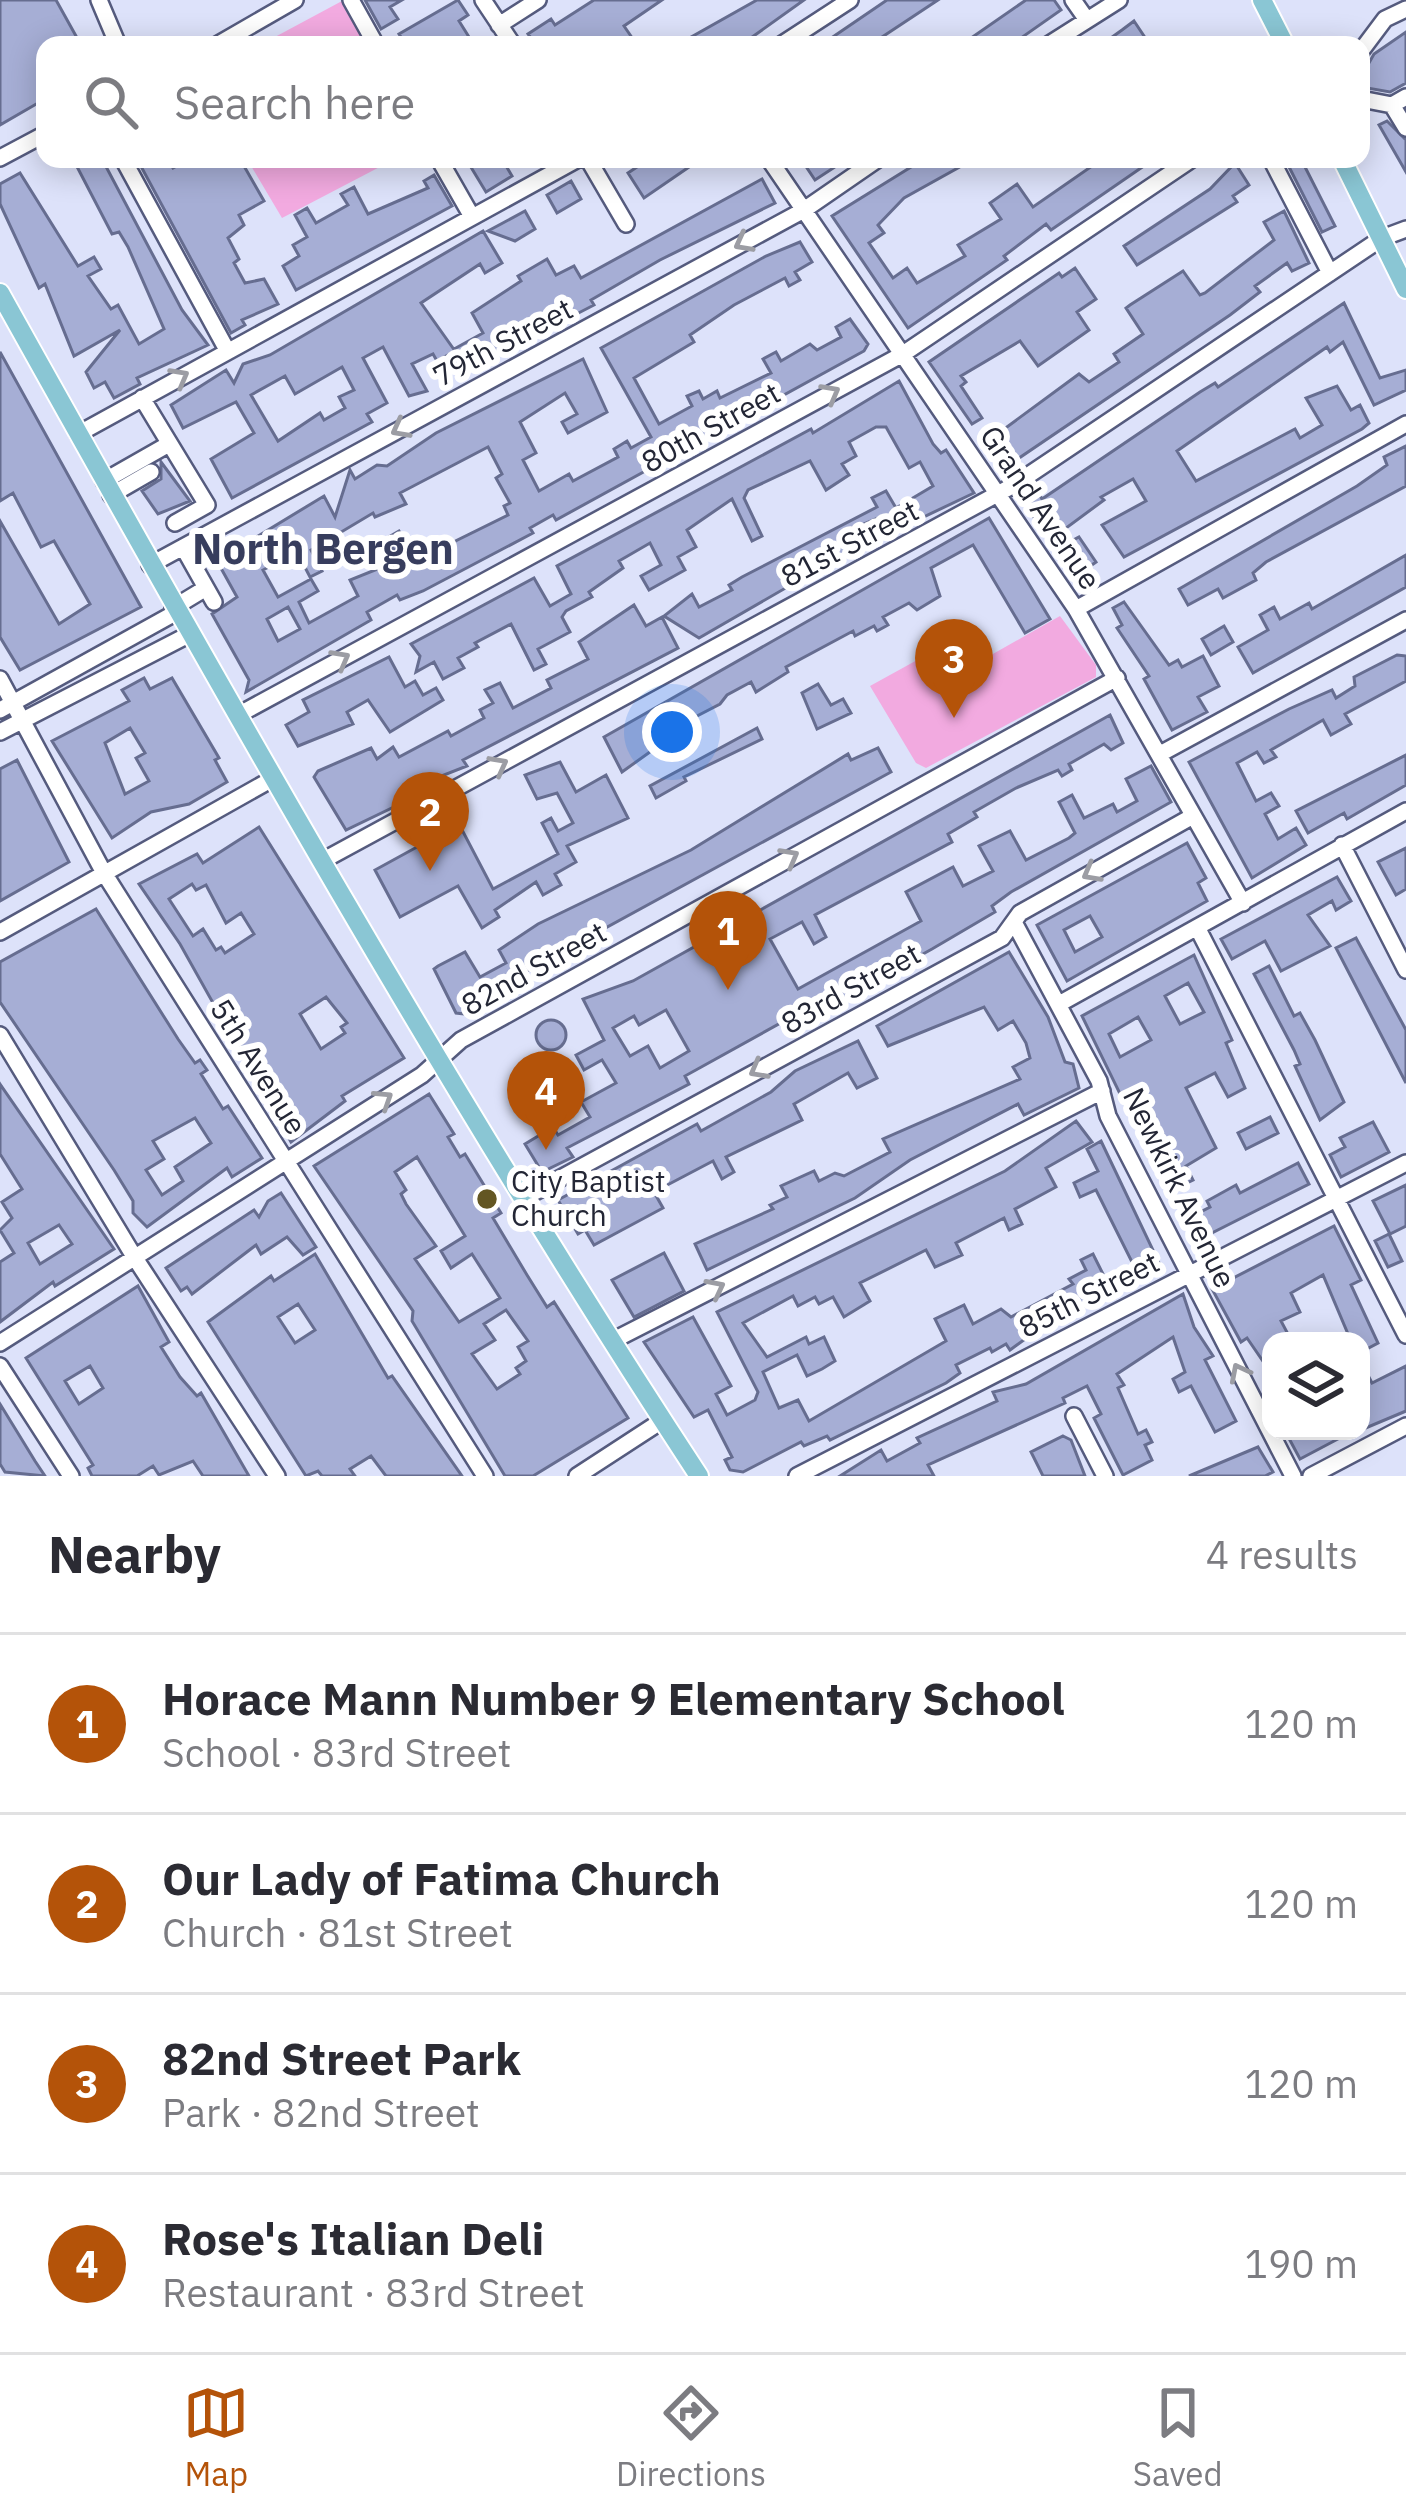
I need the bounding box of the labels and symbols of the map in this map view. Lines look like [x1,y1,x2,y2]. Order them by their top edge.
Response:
one-way arrow [735,229,756,252]
street label: 79th Street [426,289,579,395]
one-way arrow [168,368,189,391]
street label: 80th Street [634,373,787,481]
one-way arrow [818,384,840,407]
one-way arrow [392,415,413,438]
street label: Grand Avenue [972,418,1110,597]
street label: 81st Street [774,490,925,595]
district label: North Bergen [192,521,454,576]
pin: 3 [915,619,993,718]
one-way arrow [328,650,349,673]
your location [642,702,702,762]
one-way arrow [486,756,507,779]
pin: 2 [391,772,469,871]
one-way arrow [778,848,799,871]
one-way arrow [1083,859,1104,882]
pin: 1 [689,891,767,990]
street label: 82nd Street [454,912,613,1023]
street label: 83rd Street [774,933,927,1042]
street label: 5th Avenue [202,991,316,1141]
pin: 4 [507,1051,585,1150]
one-way arrow [750,1056,771,1079]
street label: Newkirk Avenue [1115,1081,1246,1294]
one-way arrow [371,1091,393,1114]
place label: City Baptist Church [511,1161,666,1234]
marker: City Baptist Church [474,1186,500,1212]
street label: 85th Street [1011,1242,1165,1346]
one-way arrow [704,1278,725,1302]
one-way arrow [1231,1363,1254,1385]

